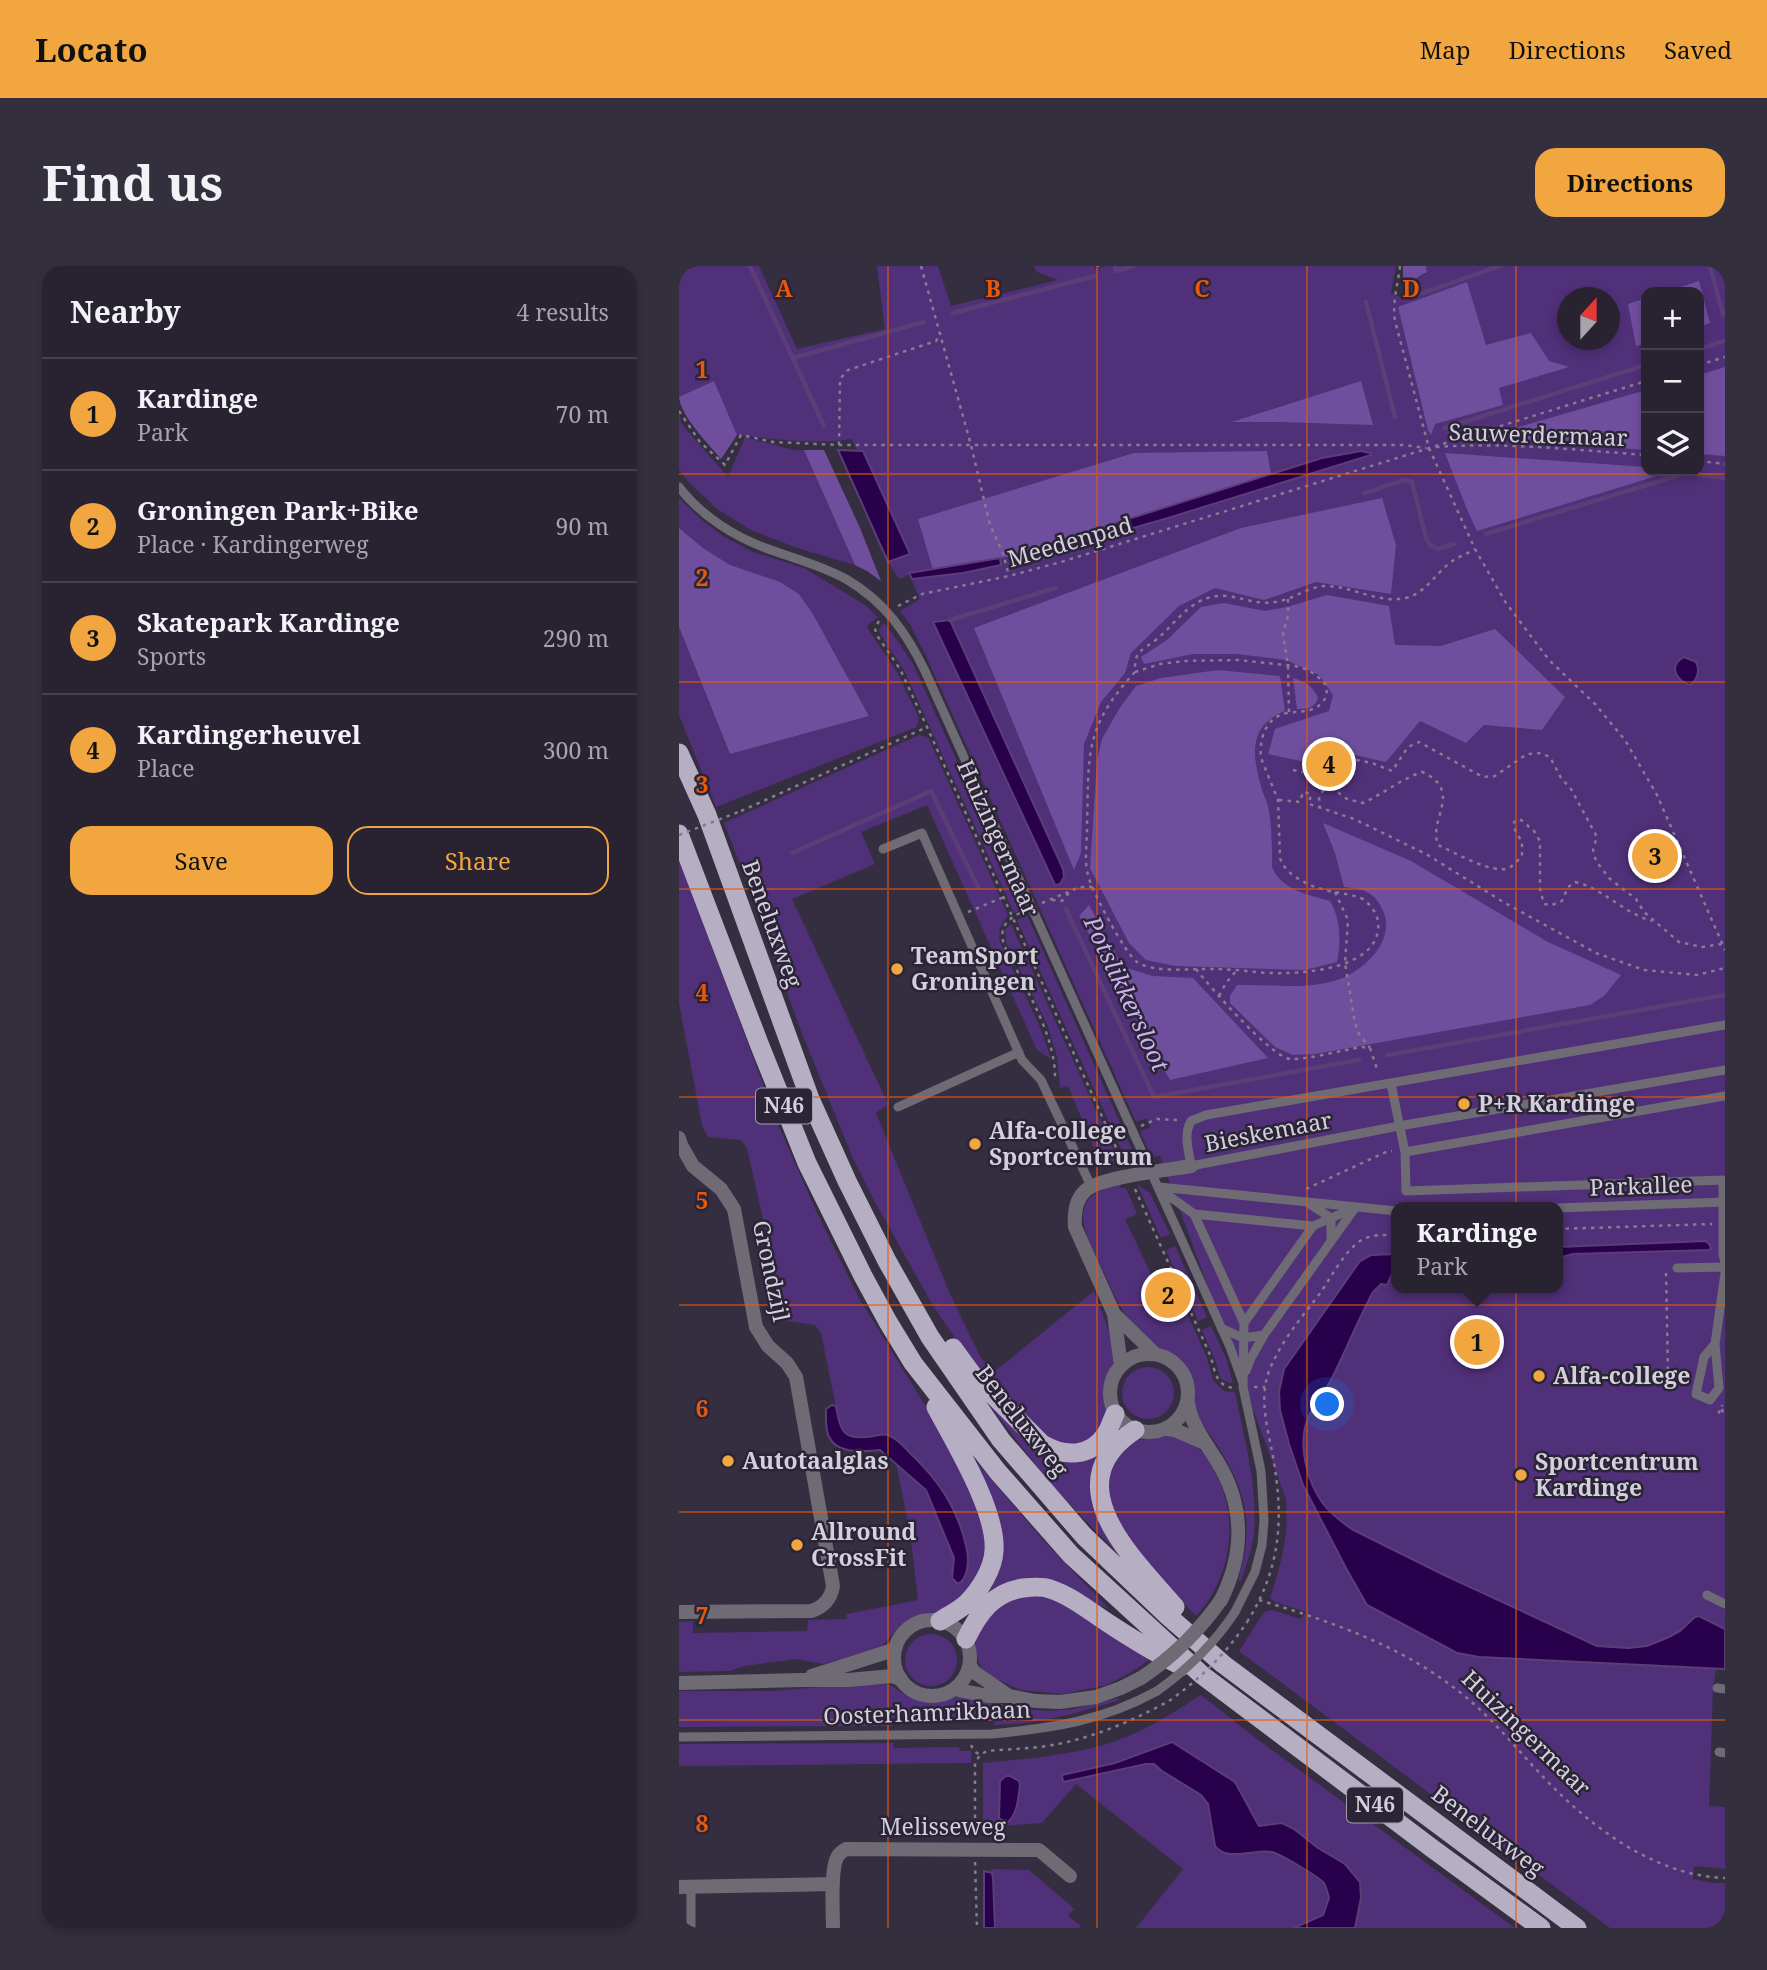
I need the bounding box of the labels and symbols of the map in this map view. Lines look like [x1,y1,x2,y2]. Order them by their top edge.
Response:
text: A [775,272,793,304]
text: B [985,272,1001,304]
text: C [1194,272,1210,304]
text: D [1402,272,1420,304]
north arrow [1557,287,1620,350]
text: 1 [696,353,709,385]
street label: Sauwerdermaar [1448,415,1628,453]
street label: Meedenpad [1003,508,1136,574]
text: 2 [696,561,709,593]
pin: 4 [1306,738,1352,790]
street label: Huizingermaar [950,754,1048,921]
text: 3 [696,768,709,800]
pin: 3 [1632,830,1678,882]
street label: Beneluxweg [735,855,811,993]
water label: Potslikkersloot [1076,909,1178,1077]
place label: TeamSport Groningen [911,939,1038,997]
marker: TeamSport Groningen [889,961,905,977]
text: 4 [696,976,709,1008]
place label: P+R Kardinge [1478,1087,1635,1119]
road number: N46 [756,1088,812,1124]
marker: P+R Kardinge [1456,1096,1472,1112]
street label: Bieskemaar [1202,1103,1334,1159]
place label: Alfa-college Sportcentrum [989,1114,1153,1172]
marker: Alfa-college Sportcentrum [967,1136,983,1152]
street label: Parkallee [1589,1167,1693,1203]
text: 5 [696,1184,709,1216]
street label: Grondzijl [746,1217,798,1324]
pin: 2 [1145,1269,1191,1321]
pin: 1 [1454,1316,1500,1368]
street label: Beneluxweg [969,1358,1077,1484]
place label: Alfa-college [1553,1359,1690,1391]
marker: Alfa-college [1531,1368,1547,1384]
your location [1310,1387,1344,1421]
text: 6 [696,1392,709,1424]
place label: Autotaalglas [742,1444,889,1476]
place label: Sportcentrum Kardinge [1535,1445,1699,1503]
marker: Autotaalglas [720,1453,736,1469]
marker: Sportcentrum Kardinge [1513,1467,1529,1483]
place label: Allround CrossFit [811,1515,916,1573]
marker: Allround CrossFit [789,1537,805,1553]
text: 7 [696,1599,709,1631]
street label: Huizingermaar [1455,1662,1598,1802]
street label: Oosterhamrikbaan [823,1692,1031,1732]
street label: Beneluxweg [1425,1777,1552,1884]
road number: N46 [1347,1788,1403,1822]
text: 8 [696,1807,709,1839]
street label: Melisseweg [880,1810,1007,1842]

